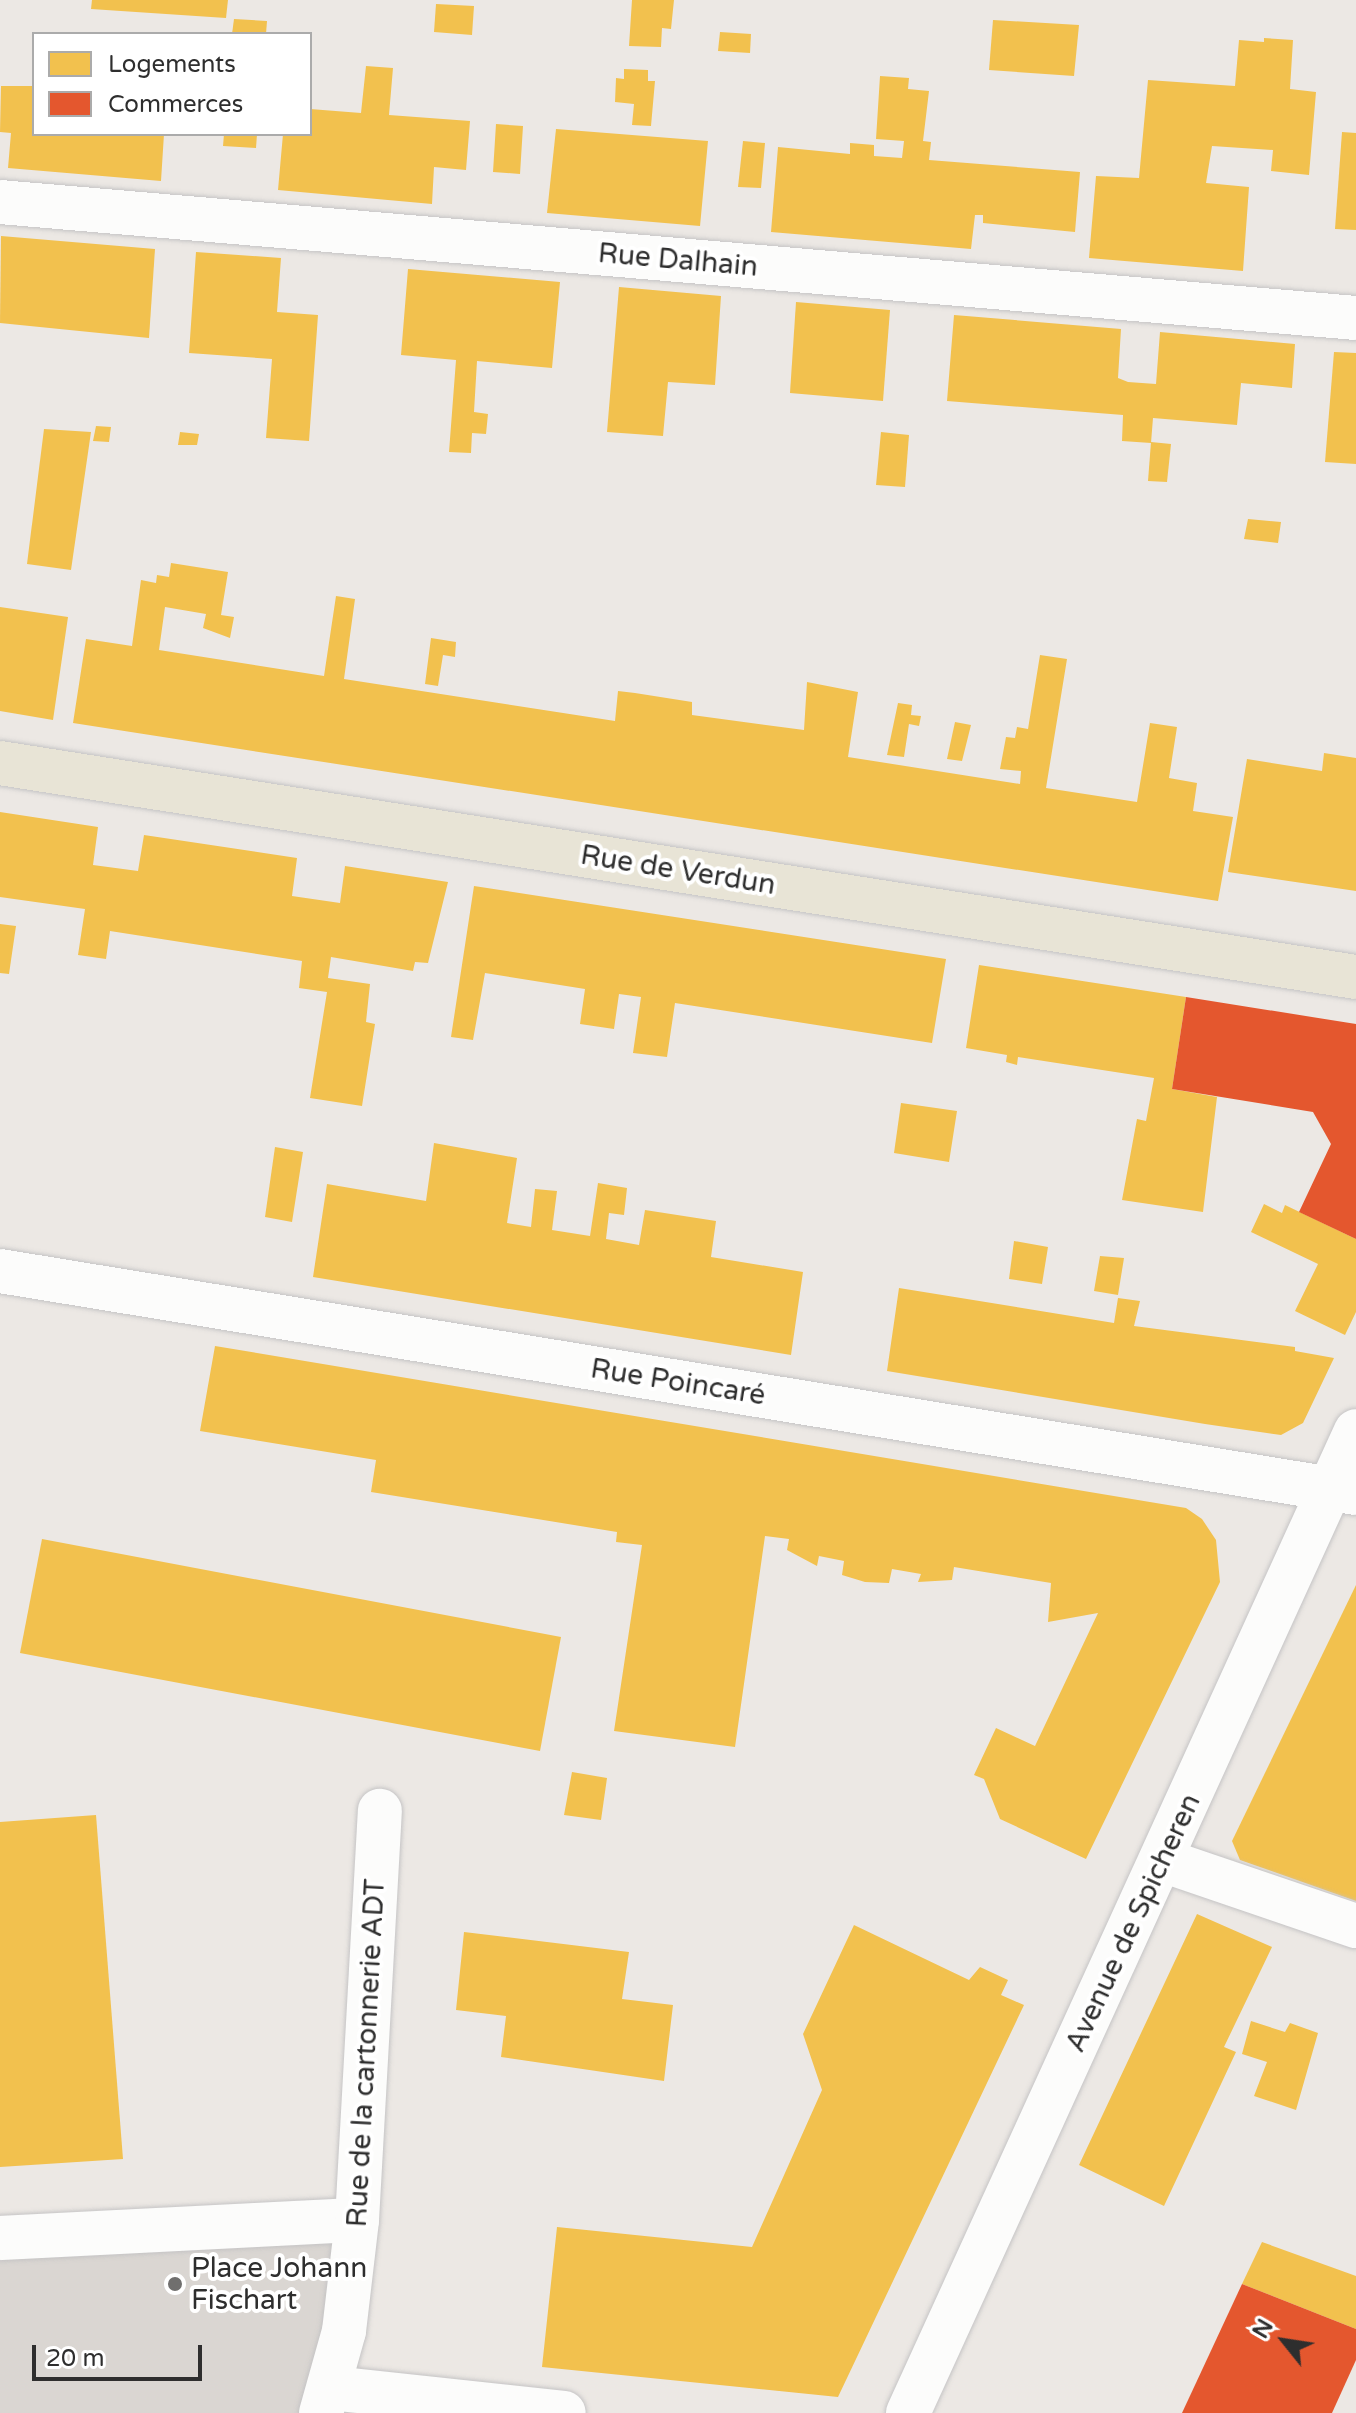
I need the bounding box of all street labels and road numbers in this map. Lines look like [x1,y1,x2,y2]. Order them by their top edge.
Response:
street label: Rue Dalhain [597,236,759,284]
street label: Rue de Verdun [578,838,778,902]
street label: Rue Poincaré [588,1352,768,1412]
street label: Avenue de Spicheren [1058,1789,1208,2057]
street label: Rue de la cartonnerie ADT [340,1878,392,2228]

